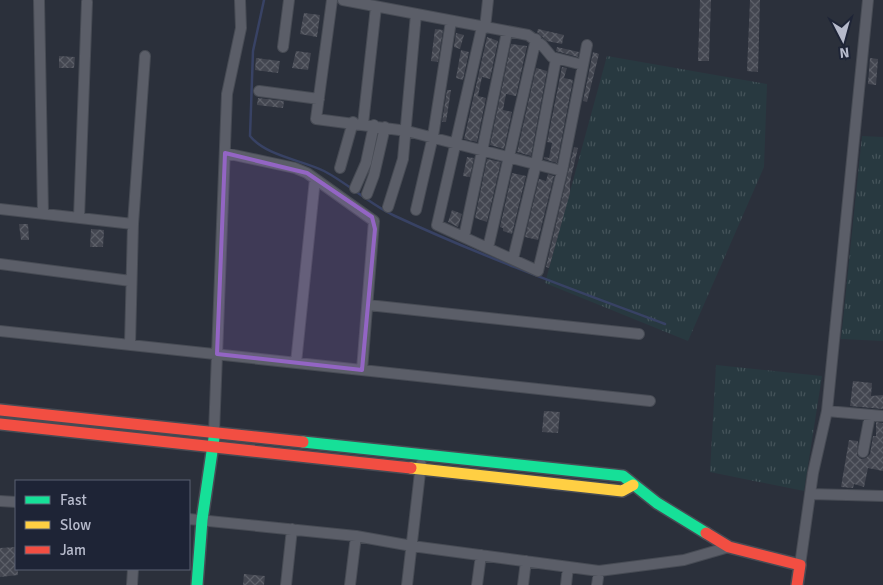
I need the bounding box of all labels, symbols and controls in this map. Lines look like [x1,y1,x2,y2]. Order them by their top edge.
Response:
north arrow [818,15,868,65]
text: N [839,43,850,61]
legend [15,480,190,570]
text: Fast [60,491,87,509]
text: Slow [60,516,91,534]
text: Jam [60,541,86,559]

